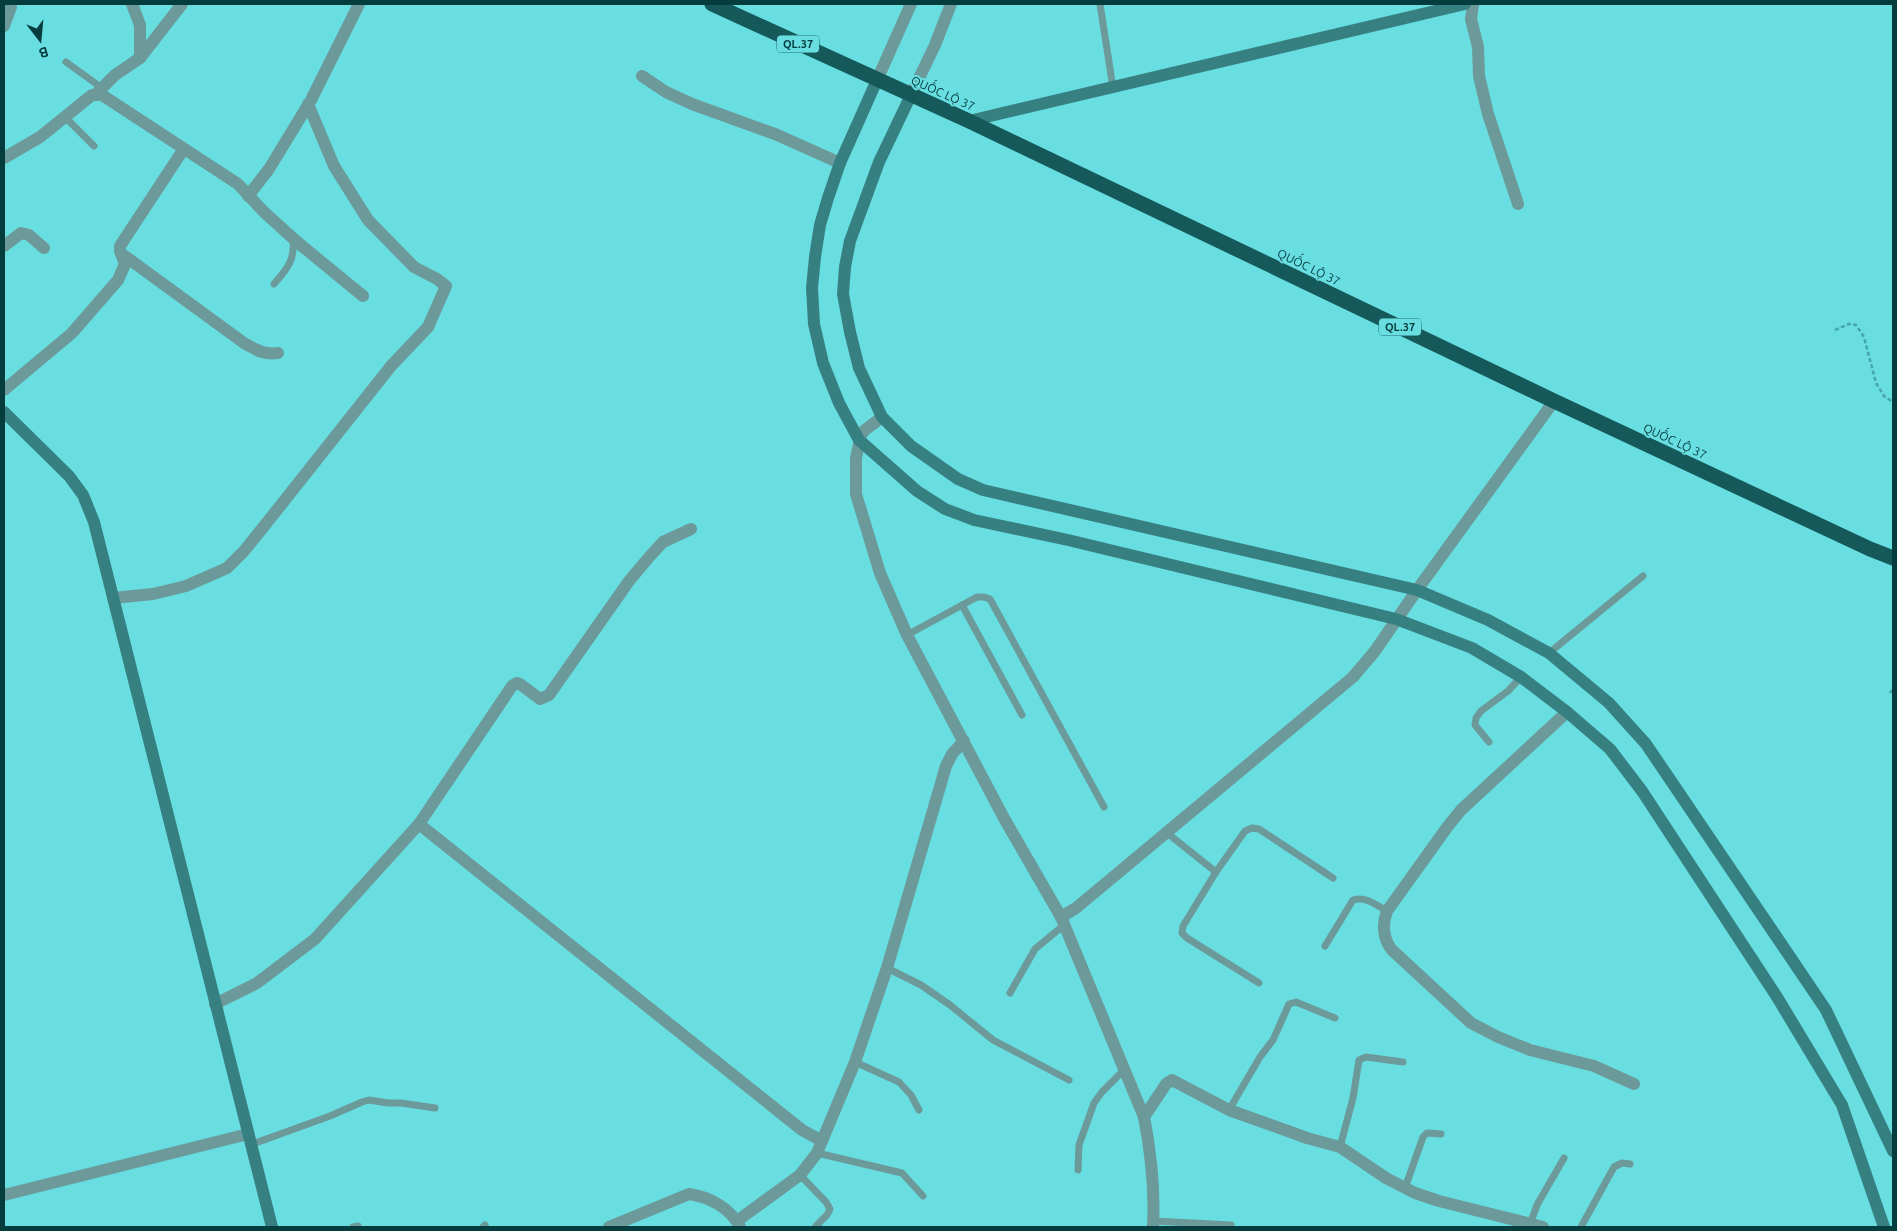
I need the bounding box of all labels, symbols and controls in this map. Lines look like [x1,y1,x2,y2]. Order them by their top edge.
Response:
north arrow [15,15,65,65]
road number: QL.37 [777,36,819,52]
text: B [37,44,50,61]
street label: QUỐC LỘ 37 [909,71,978,114]
street label: QUỐC LỘ 37 [1275,244,1344,289]
road number: QL.37 [1379,318,1421,336]
street label: QUỐC LỘ 37 [1641,418,1710,462]

